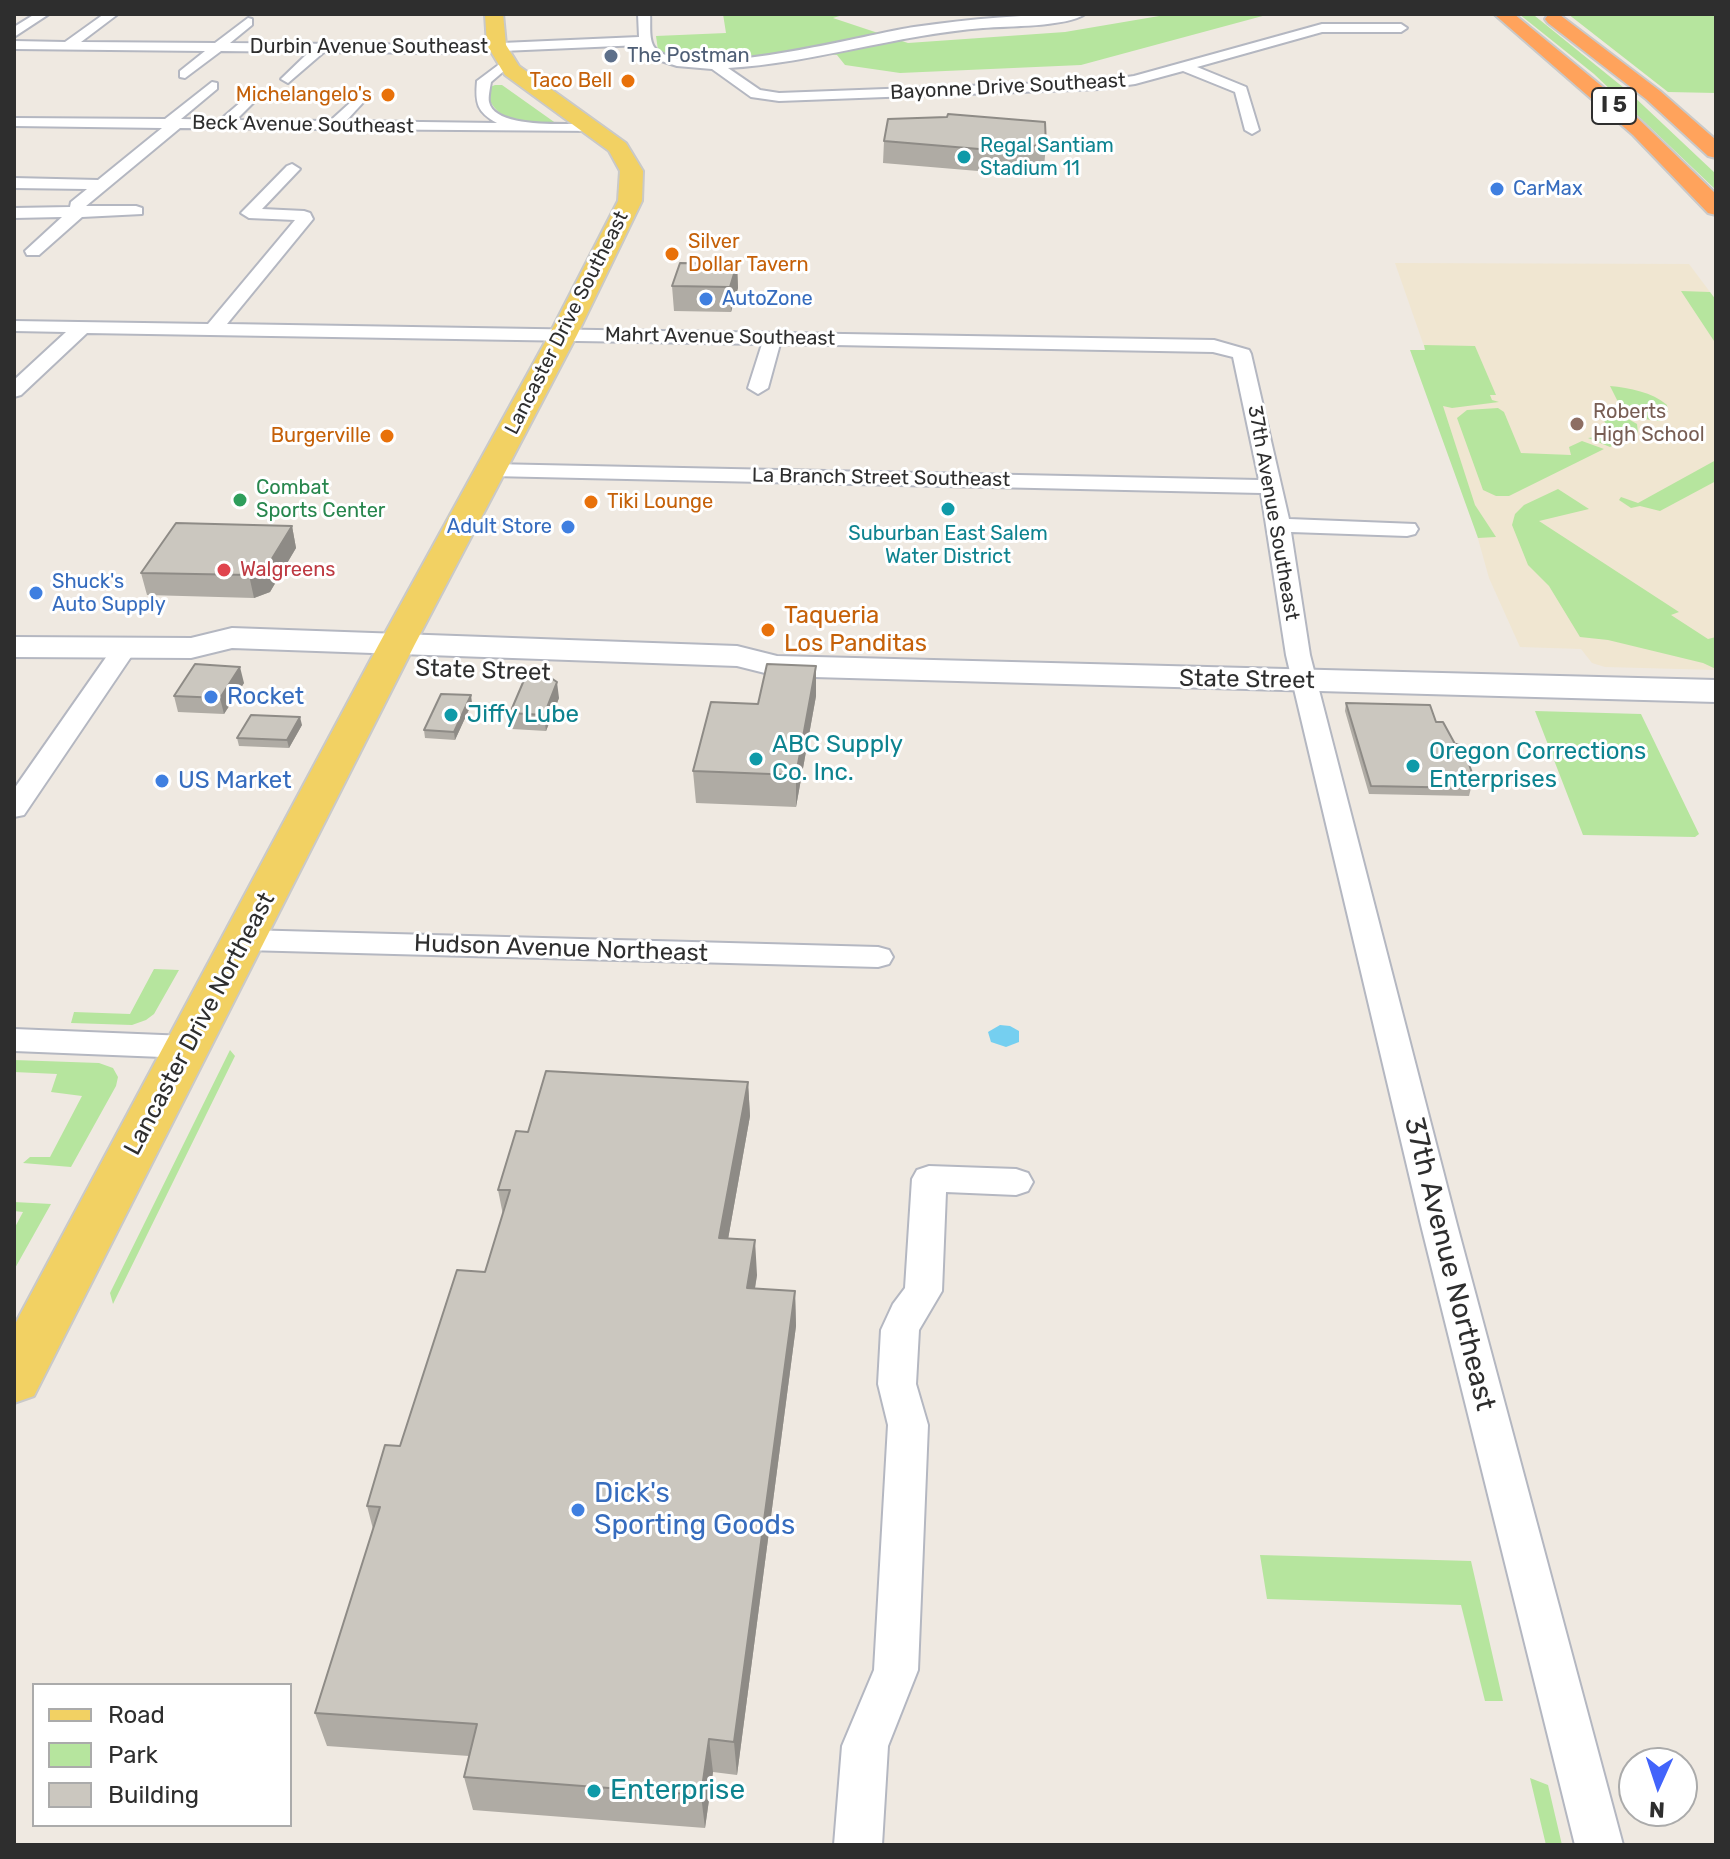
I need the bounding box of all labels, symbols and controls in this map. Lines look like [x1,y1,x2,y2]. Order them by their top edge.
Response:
street label: Durbin Avenue Southeast [250,35,488,59]
place label: The Postman [627,44,750,68]
marker: The Postman [602,47,620,65]
place label: Taco Bell [530,69,612,93]
street label: Bayonne Drive Southeast [890,69,1126,105]
marker: Taco Bell [619,72,637,90]
place label: Michelangelo's [236,83,372,107]
marker: Michelangelo's [379,86,397,104]
road number: I 5 [1592,88,1636,124]
street label: Beck Avenue Southeast [192,111,414,139]
place label: Regal Santiam Stadium 11 [980,134,1114,181]
marker: Regal Santiam Stadium 11 [955,148,973,166]
place label: CarMax [1513,177,1583,201]
marker: CarMax [1488,180,1506,198]
street label: Lancaster Drive Southeast [500,207,634,439]
place label: Silver Dollar Tavern [688,230,809,277]
marker: Silver Dollar Tavern [663,245,681,263]
place label: AutoZone [722,287,813,311]
marker: AutoZone [697,290,715,308]
street label: Mahrt Avenue Southeast [605,323,835,351]
place label: Roberts High School [1593,400,1705,447]
street label: 37th Avenue Southeast [1242,403,1304,623]
marker: Roberts High School [1568,415,1586,433]
place label: Burgerville [271,424,371,448]
marker: Burgerville [378,427,396,445]
street label: La Branch Street Southeast [752,464,1010,492]
place label: Combat Sports Center [256,476,385,523]
place label: Tiki Lounge [607,490,713,514]
marker: Combat Sports Center [231,491,249,509]
marker: Tiki Lounge [582,493,600,511]
marker: Suburban East Salem Water District [939,500,957,518]
place label: Adult Store [447,515,552,539]
marker: Adult Store [559,518,577,536]
place label: Suburban East Salem Water District [848,522,1048,569]
place label: Walgreens [240,558,336,582]
marker: Walgreens [215,561,233,579]
place label: Shuck's Auto Supply [52,570,166,617]
marker: Shuck's Auto Supply [27,584,45,602]
place label: Taqueria Los Panditas [784,602,927,658]
marker: Taqueria Los Panditas [759,621,777,639]
street label: State Street [415,654,551,688]
street label: State Street [1179,664,1315,696]
place label: Rocket [227,683,304,711]
marker: Rocket [202,688,220,706]
place label: Jiffy Lube [467,701,579,729]
marker: Jiffy Lube [442,706,460,724]
place label: ABC Supply Co. Inc. [772,731,903,787]
place label: Oregon Corrections Enterprises [1429,738,1646,794]
marker: ABC Supply Co. Inc. [747,750,765,768]
marker: Oregon Corrections Enterprises [1404,757,1422,775]
place label: US Market [178,767,292,795]
marker: US Market [153,772,171,790]
street label: Lancaster Drive Northeast [118,888,282,1160]
street label: Hudson Avenue Northeast [414,929,708,969]
street label: 37th Avenue Northeast [1396,1114,1502,1414]
place label: Dick's Sporting Goods [594,1477,795,1543]
marker: Dick's Sporting Goods [569,1501,587,1519]
legend [32,1683,292,1827]
text: Road [108,1701,165,1729]
text: Park [108,1741,158,1769]
north arrow [1618,1747,1698,1827]
place label: Enterprise [610,1774,745,1808]
text: Building [108,1781,199,1809]
marker: Enterprise [585,1782,603,1800]
text: N [1648,1796,1665,1823]

